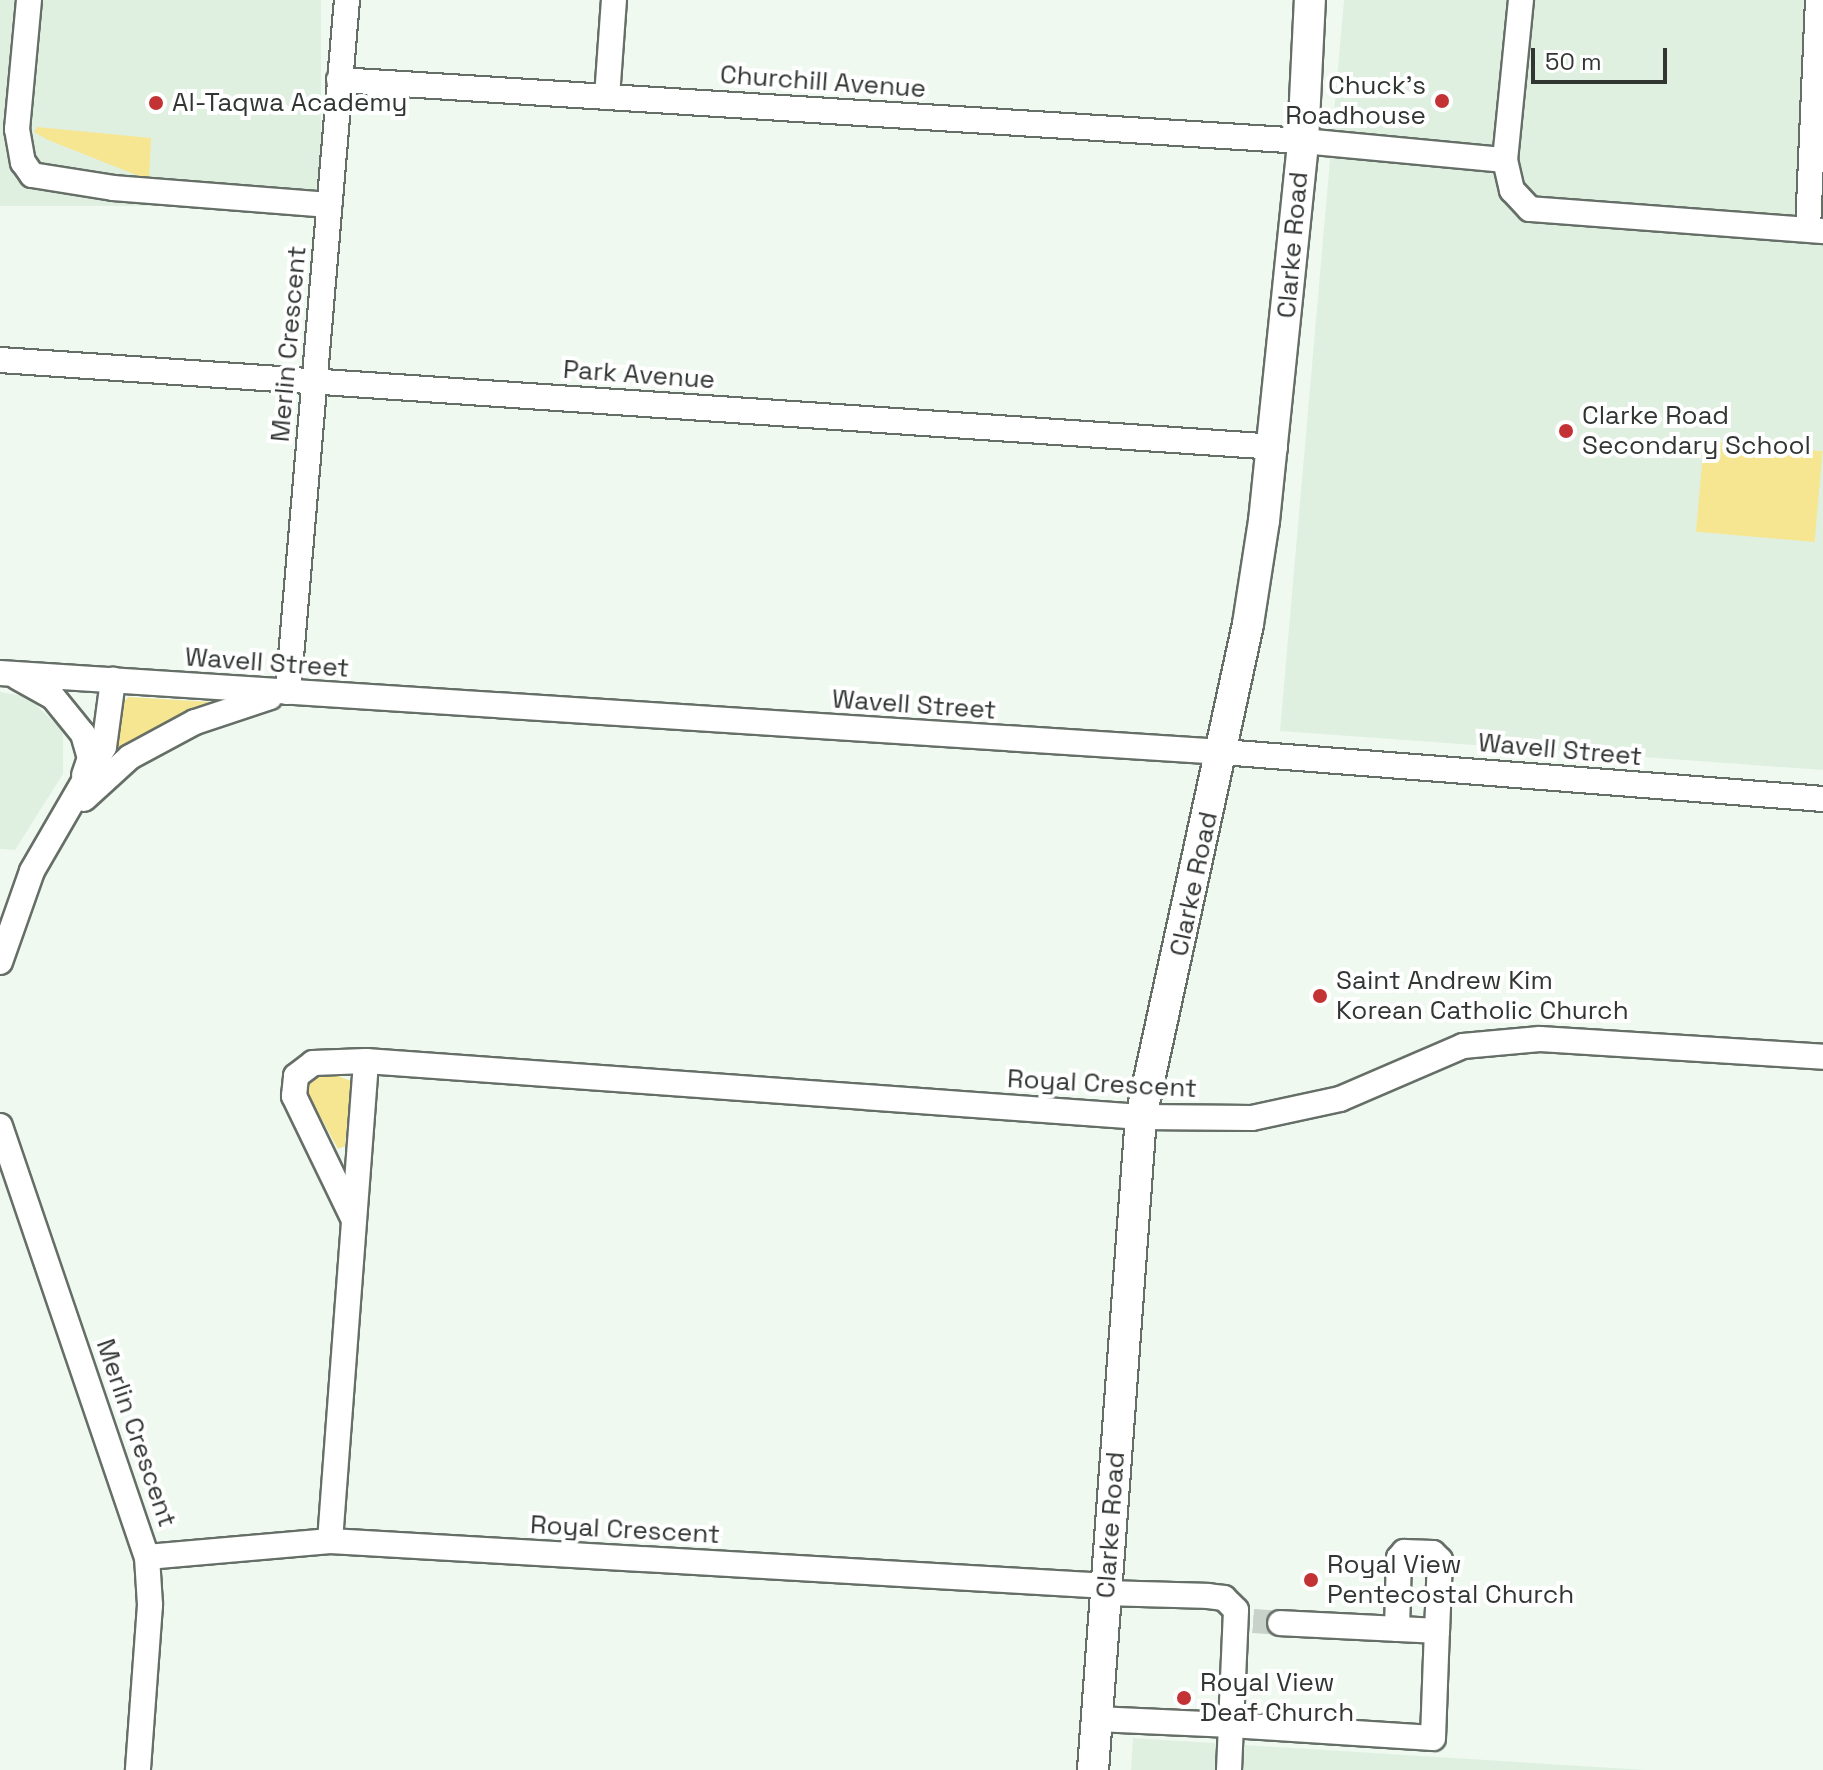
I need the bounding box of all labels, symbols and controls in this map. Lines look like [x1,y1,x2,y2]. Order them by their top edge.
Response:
scale bar [1535,32,1671,82]
text: 50 m [1545,46,1602,77]
street label: Churchill Avenue [719,59,927,105]
place label: Chuck's Roadhouse [1285,70,1426,132]
place label: Al-Taqwa Academy [172,87,408,119]
marker: Chuck's Roadhouse [1433,92,1451,110]
marker: Al-Taqwa Academy [147,94,165,112]
street label: Clarke Road [1271,170,1315,320]
street label: Merlin Crescent [265,245,313,443]
street label: Park Avenue [562,354,716,396]
place label: Clarke Road Secondary School [1582,400,1811,462]
marker: Clarke Road Secondary School [1557,422,1575,440]
street label: Wavell Street [184,642,350,684]
street label: Wavell Street [831,684,997,726]
street label: Wavell Street [1477,727,1643,773]
street label: Clarke Road [1163,809,1225,959]
place label: Saint Andrew Kim Korean Catholic Church [1336,965,1629,1026]
marker: Saint Andrew Kim Korean Catholic Church [1311,987,1329,1005]
street label: Royal Crescent [1006,1063,1198,1105]
street label: Merlin Crescent [89,1335,183,1531]
street label: Clarke Road [1090,1451,1132,1599]
street label: Royal Crescent [529,1509,721,1551]
place label: Royal View Pentecostal Church [1327,1549,1574,1610]
marker: Royal View Pentecostal Church [1302,1571,1320,1589]
place label: Royal View Deaf Church [1200,1667,1354,1728]
marker: Royal View Deaf Church [1175,1689,1193,1707]

